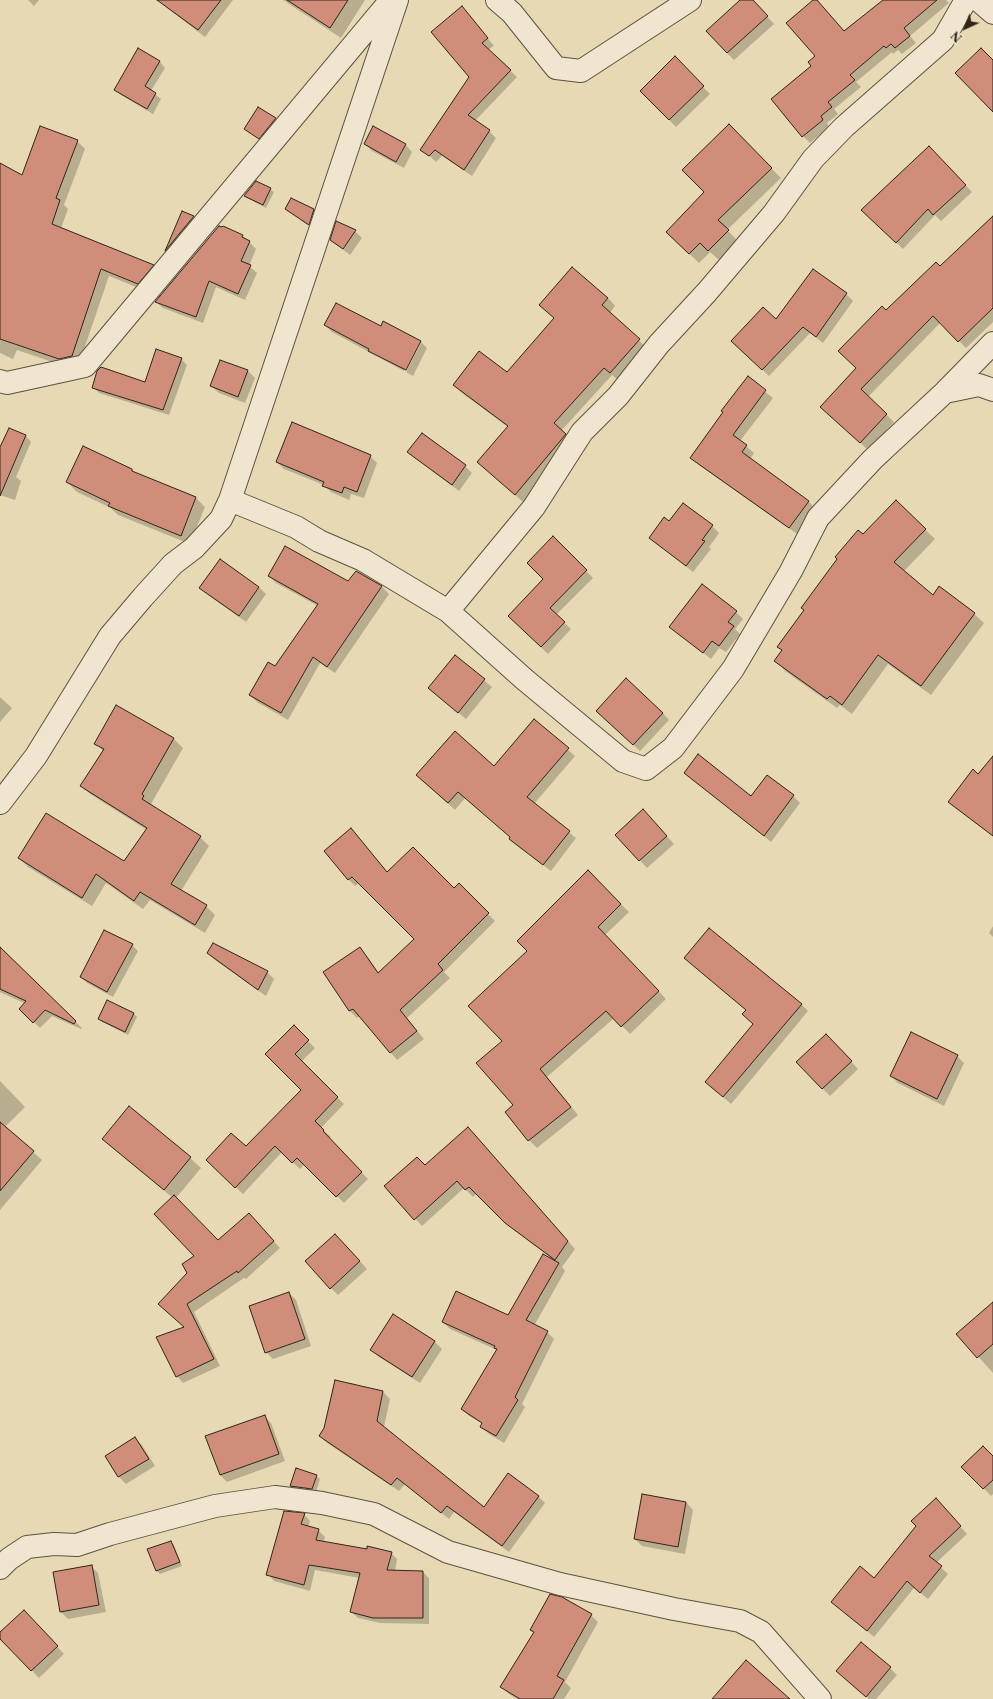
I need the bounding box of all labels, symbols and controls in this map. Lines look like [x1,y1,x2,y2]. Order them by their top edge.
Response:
north arrow [945,8,985,48]
text: N [948,28,965,45]

